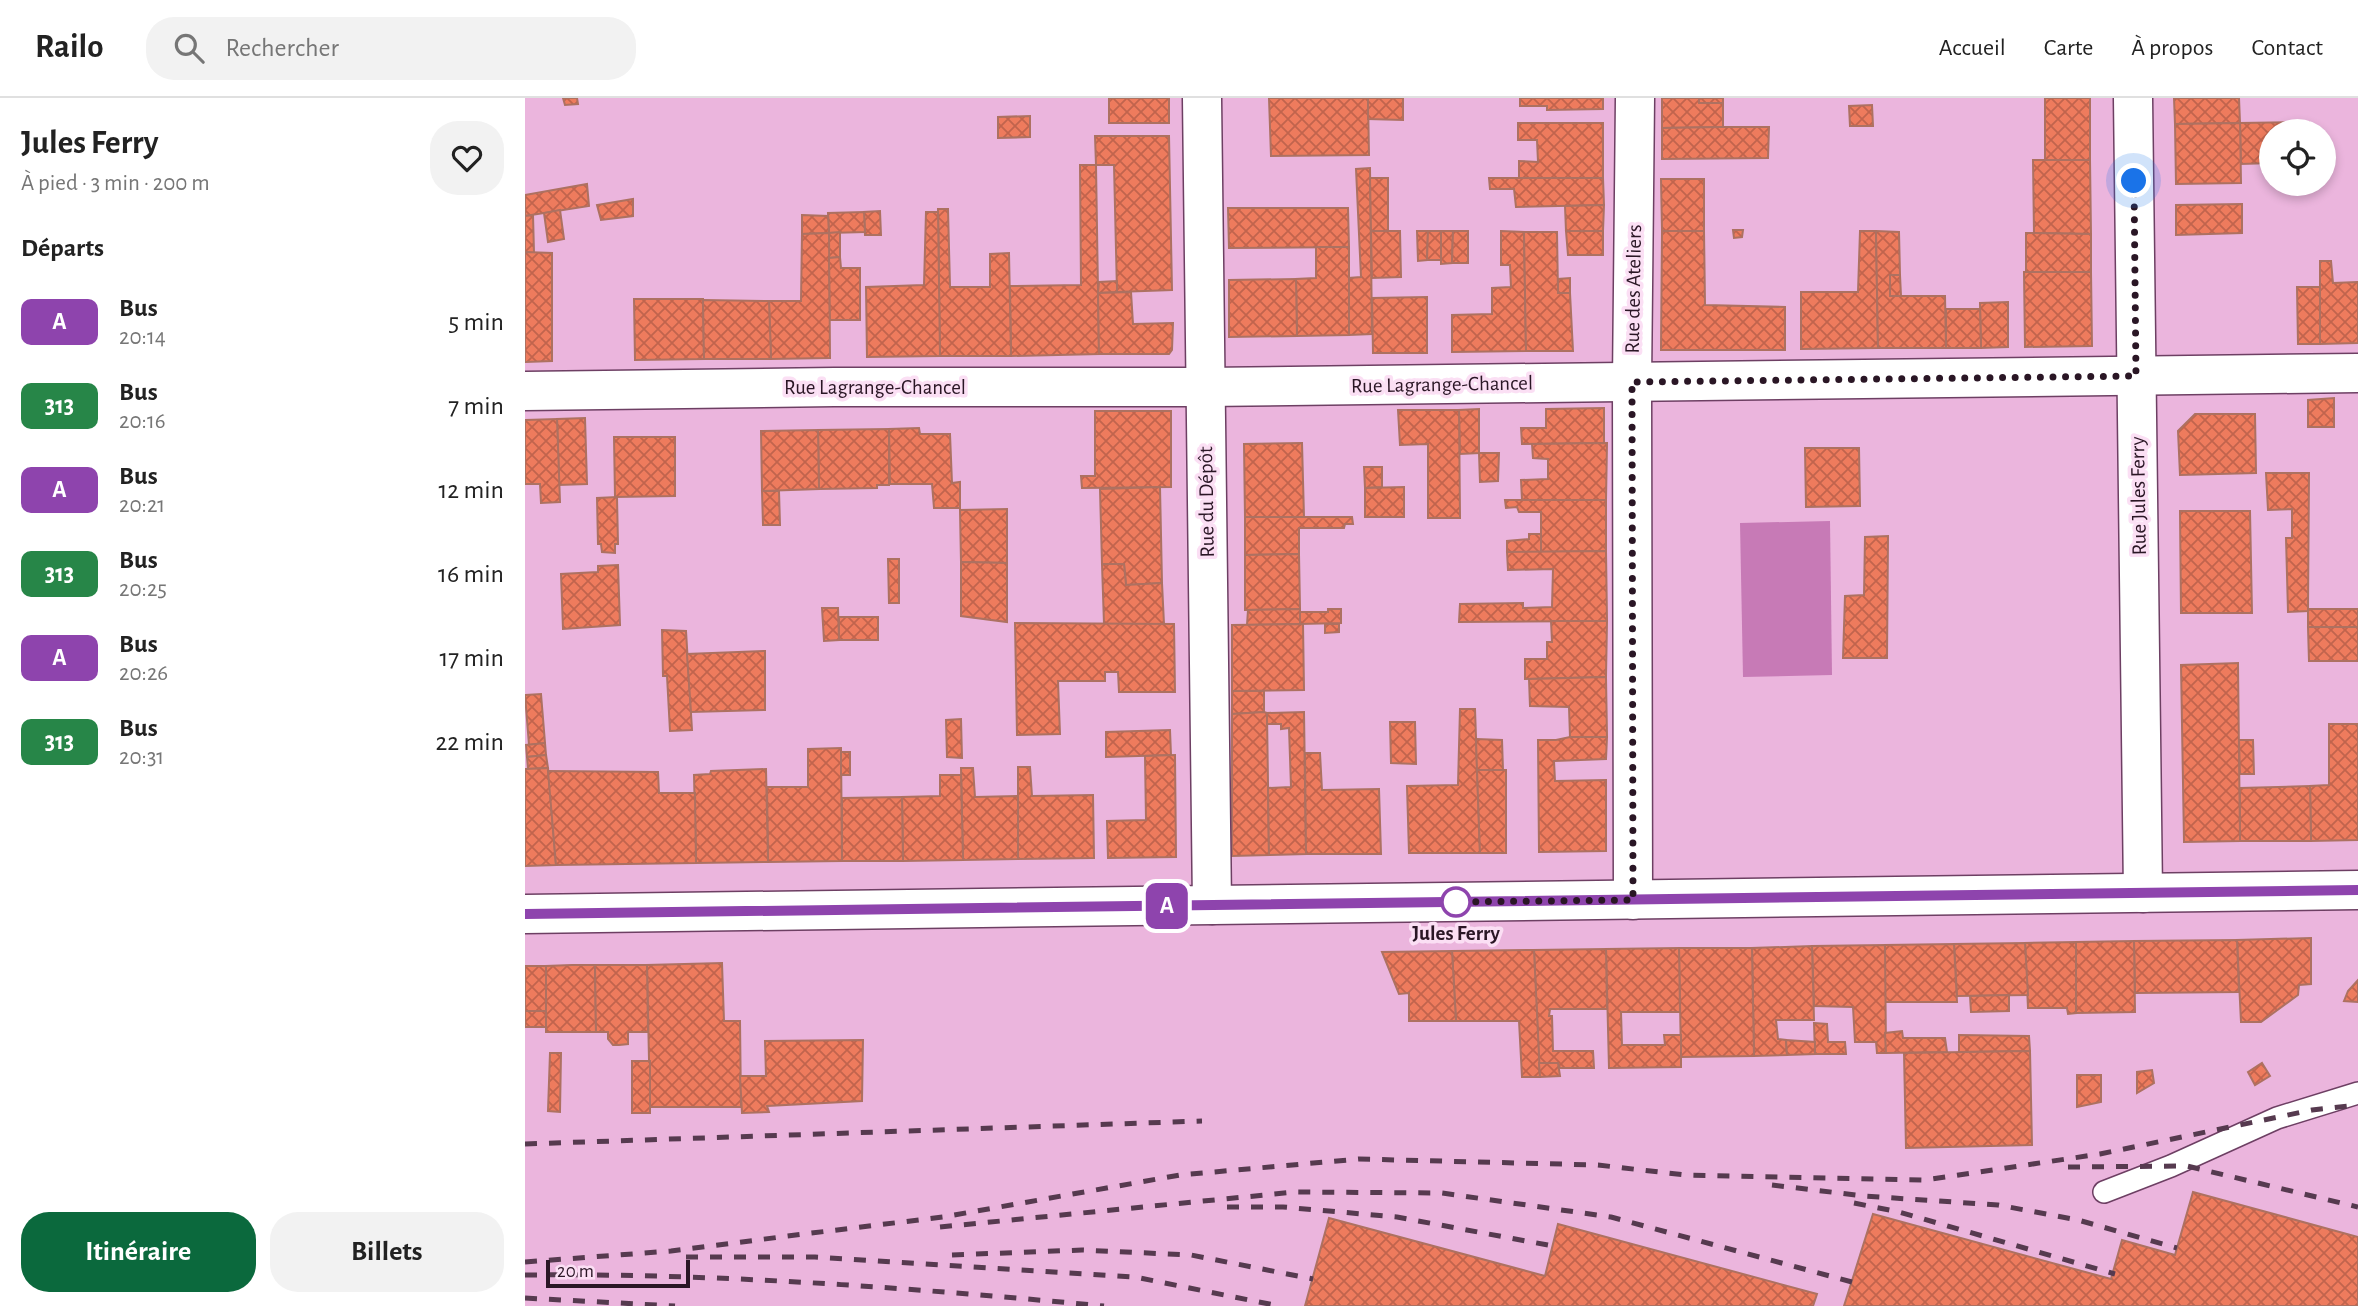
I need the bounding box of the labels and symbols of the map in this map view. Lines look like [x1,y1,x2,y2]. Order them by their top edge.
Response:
your location [2116,163,2151,198]
street label: Rue des Ateliers [1622,224,1645,354]
street label: Rue Lagrange-Chancel [1351,372,1533,397]
street label: Rue Lagrange-Chancel [784,377,966,398]
street label: Rue Jules Ferry [2127,436,2150,556]
street label: Rue du Dépôt [1195,446,1218,558]
line badge: A [1144,883,1190,929]
marker: Jules Ferry [1441,887,1471,917]
place label: Jules Ferry [1412,923,1500,944]
scale bar [546,1257,689,1289]

